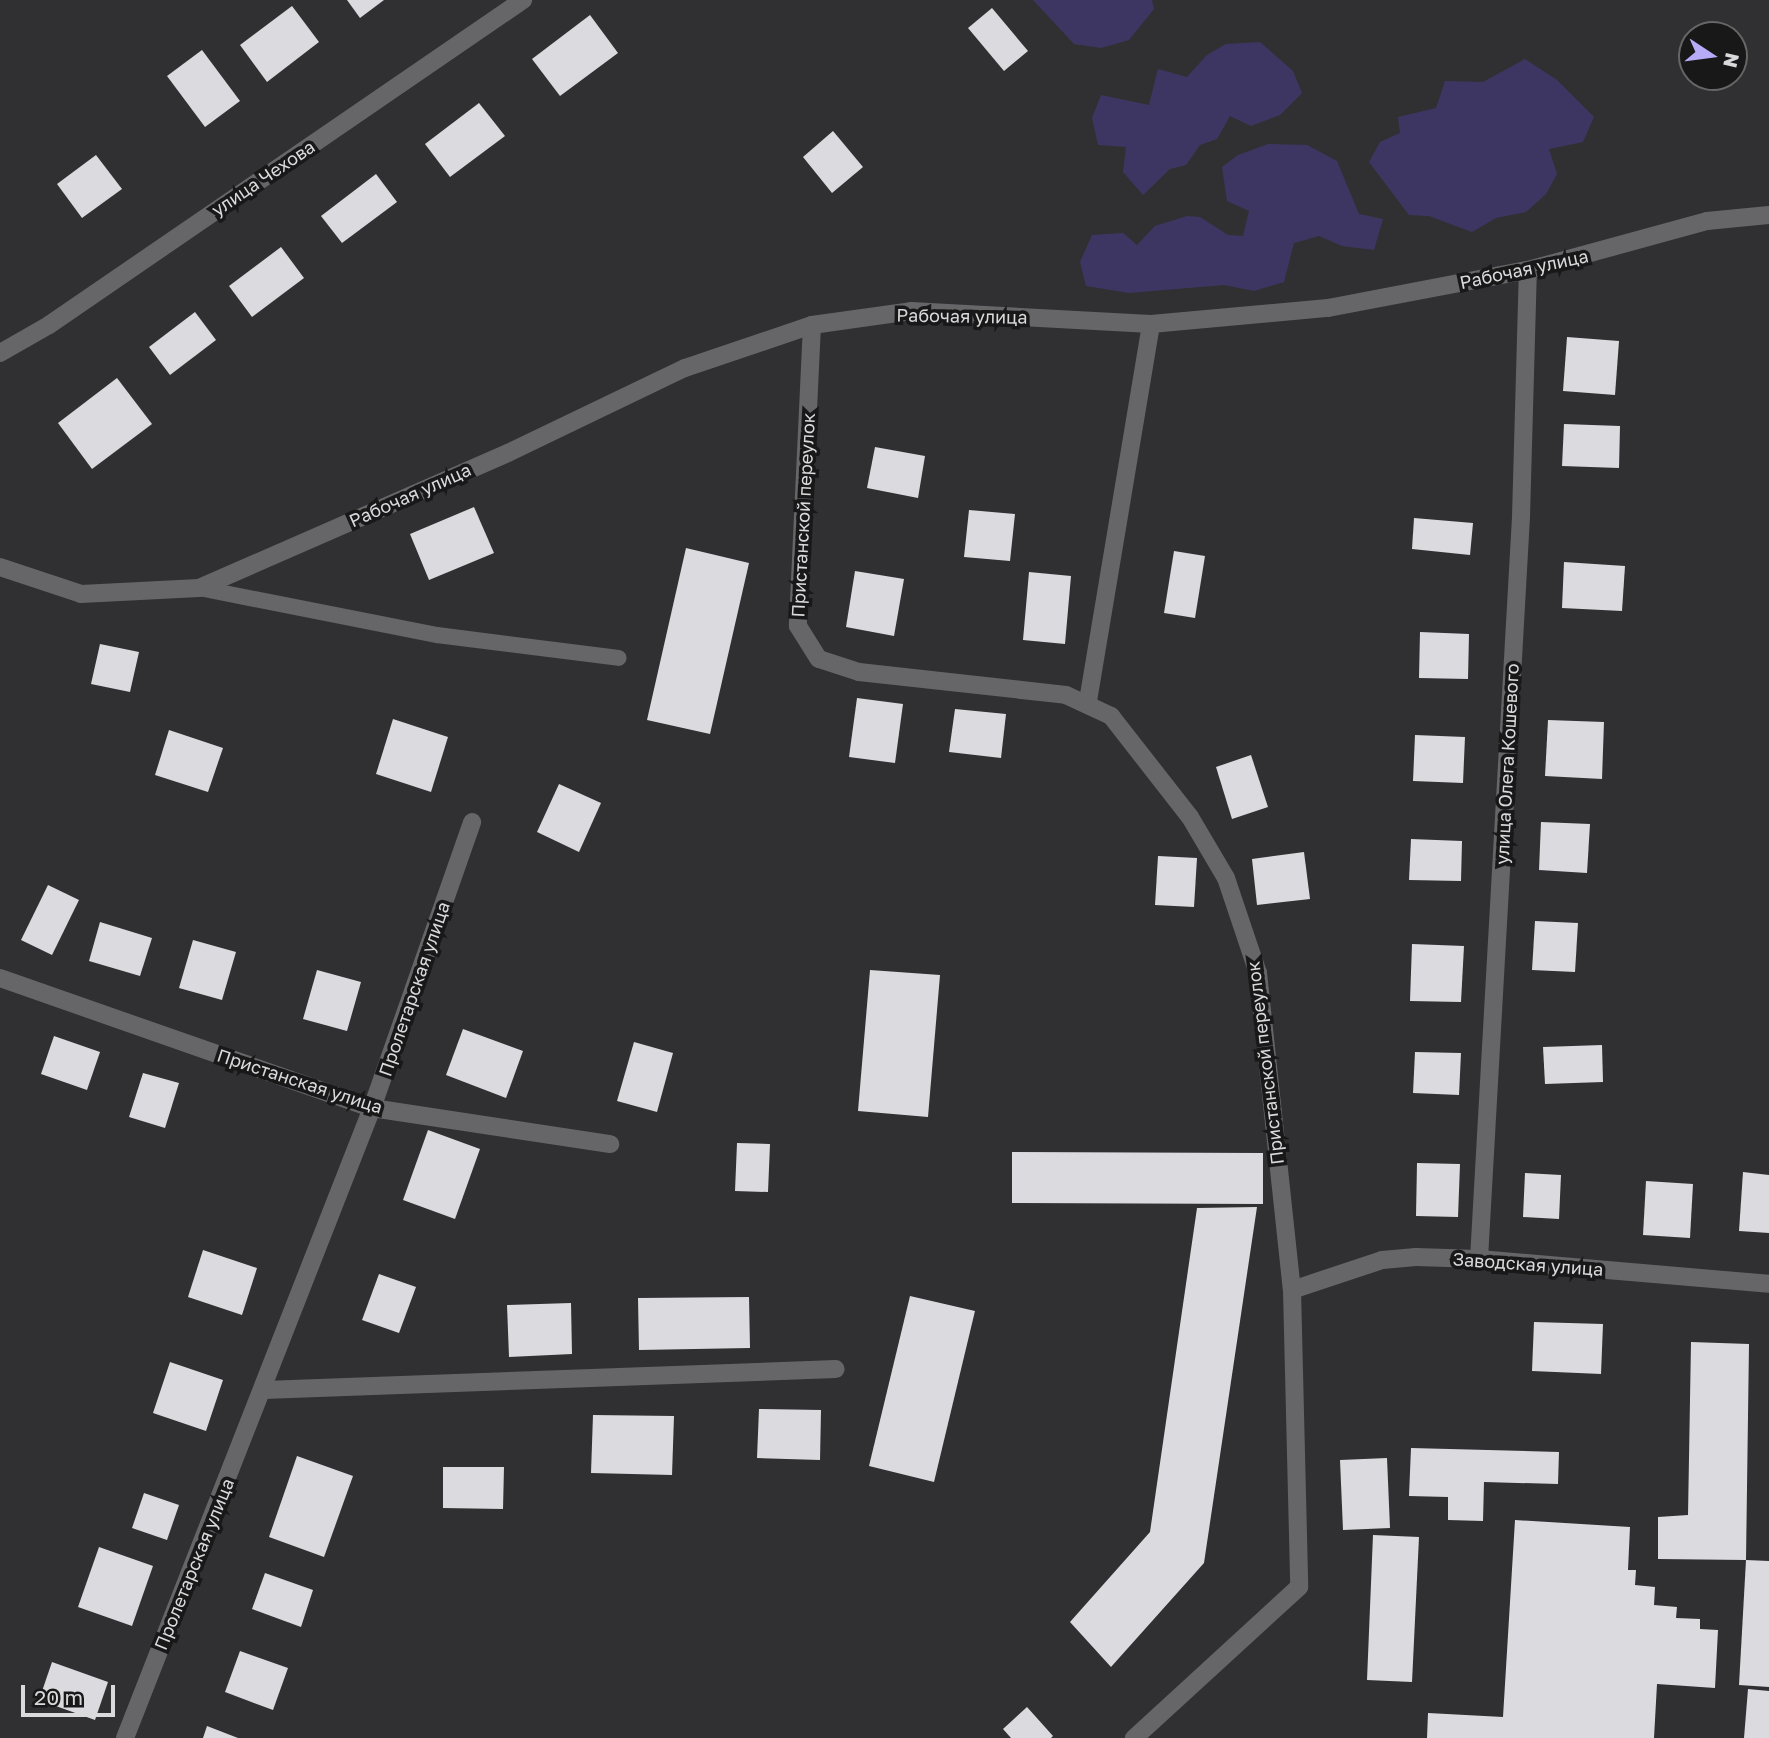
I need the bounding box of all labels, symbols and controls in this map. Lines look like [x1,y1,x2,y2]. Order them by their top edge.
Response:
north arrow [1678,21,1748,91]
text: N [1719,51,1745,70]
street label: улица Чехова [207,135,319,221]
street label: Рабочая улица [1458,245,1590,293]
street label: Рабочая улица [896,304,1028,328]
street label: Пристанской переулок [787,412,819,618]
street label: Рабочая улица [346,458,474,532]
street label: улица Олега Кошевого [1491,663,1523,865]
street label: Пролетарская улица [374,899,454,1079]
street label: Пристанской переулок [1242,960,1288,1166]
street label: Пристанская улица [215,1044,385,1118]
street label: Заводская улица [1452,1248,1604,1280]
street label: Пролетарская улица [150,1475,238,1653]
scale bar [24,1672,119,1716]
text: 20 m [34,1684,83,1710]

